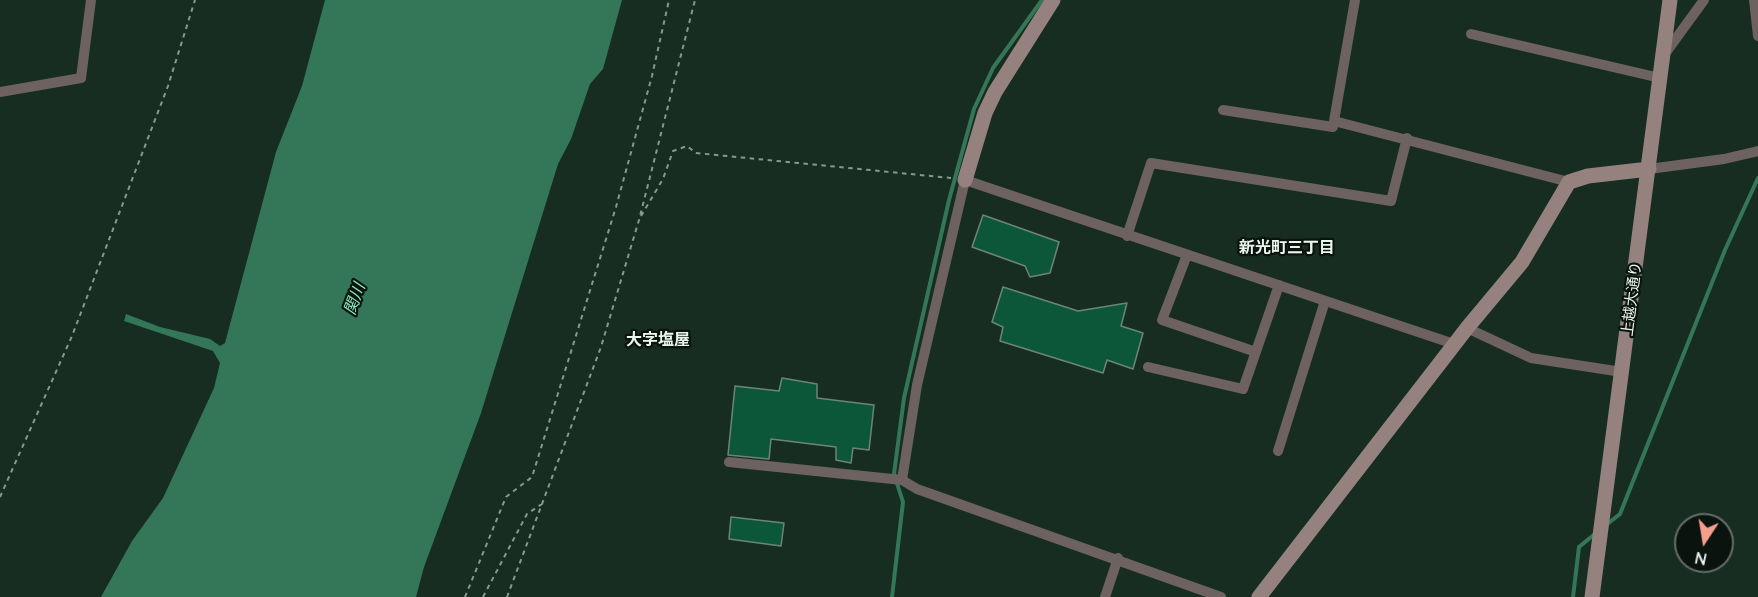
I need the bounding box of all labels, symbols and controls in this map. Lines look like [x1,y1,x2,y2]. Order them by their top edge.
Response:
district label: 新光町三丁目 [1239,238,1335,258]
street label: 上越大通り [1618,261,1646,337]
water label: 関川 [341,281,369,317]
district label: 大字塩屋 [626,330,690,350]
north arrow [1674,513,1734,573]
text: N [1693,548,1709,570]

